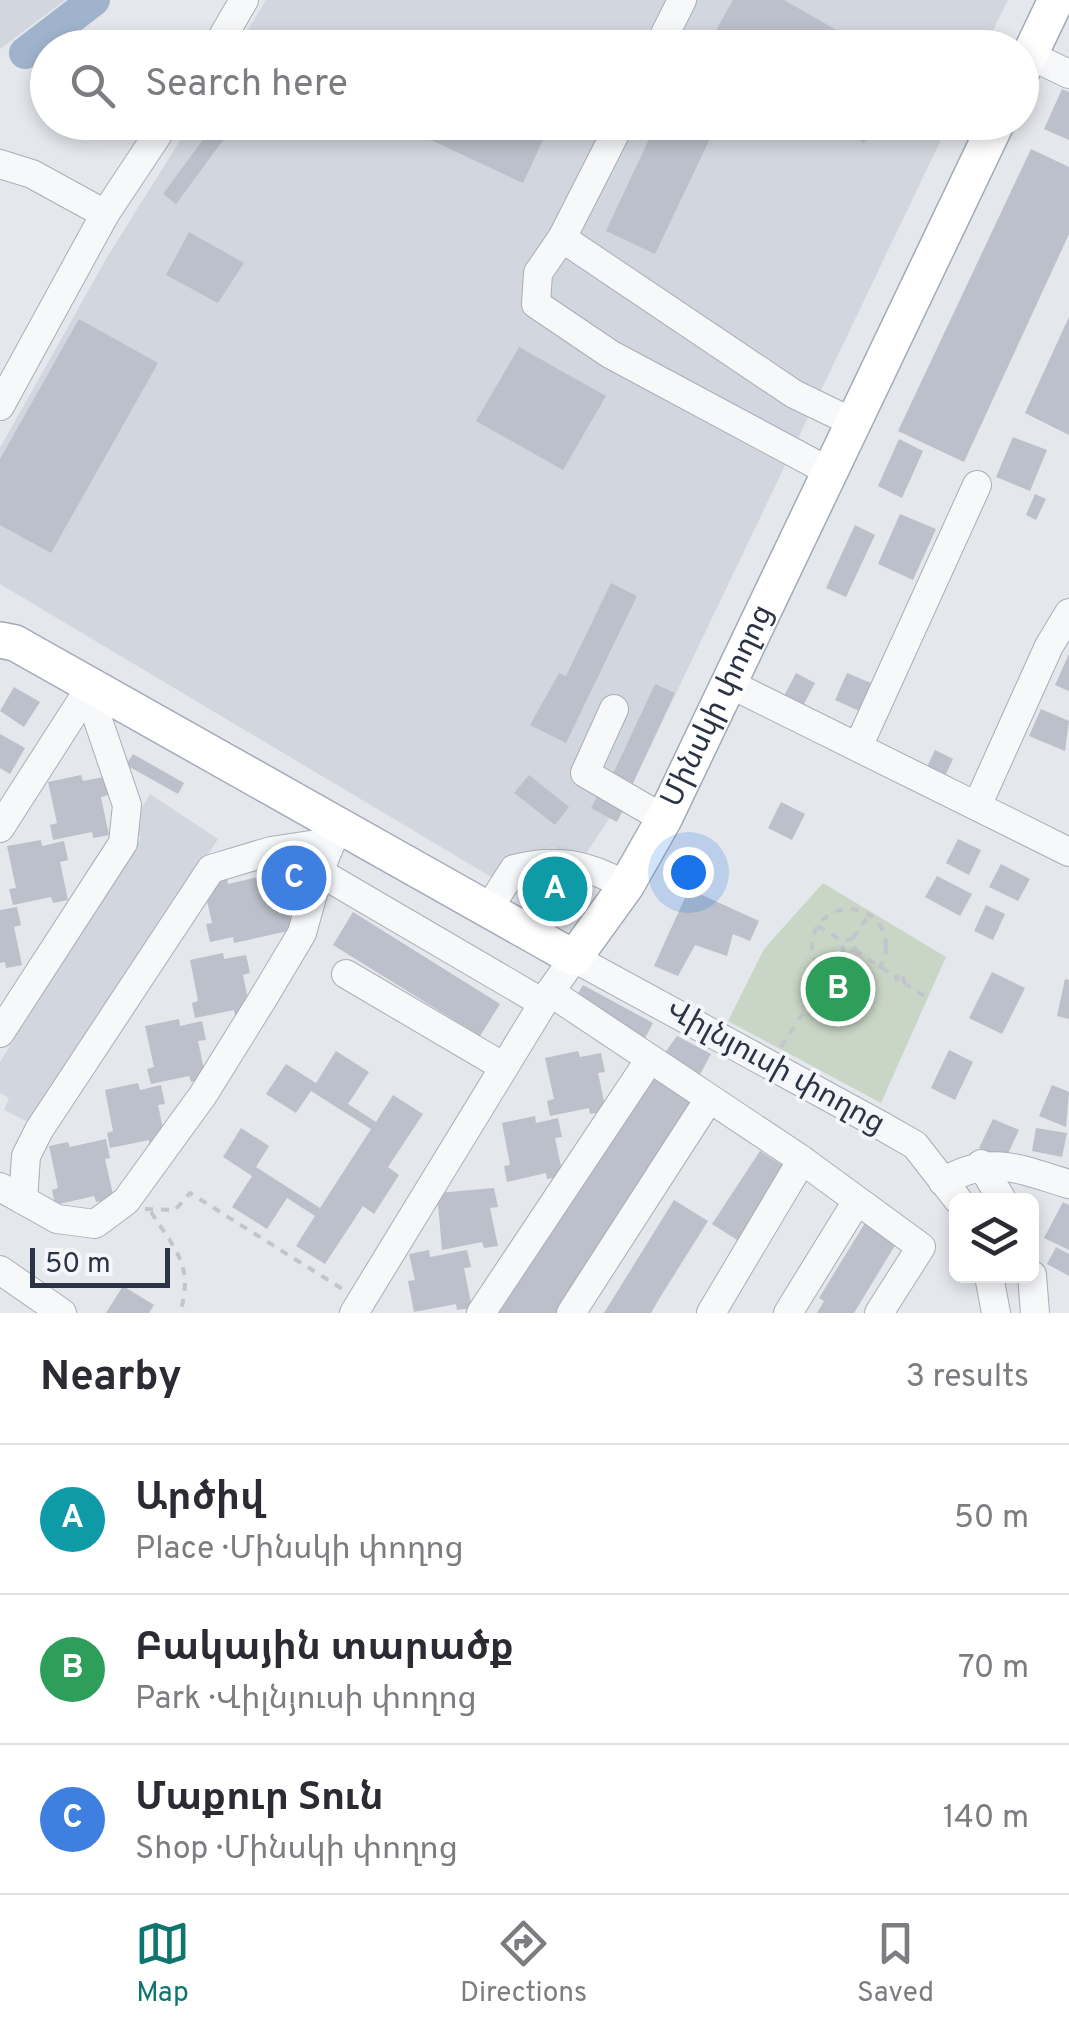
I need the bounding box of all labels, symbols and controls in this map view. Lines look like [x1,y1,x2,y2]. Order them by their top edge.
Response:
search box [30,30,1039,140]
icon: search [65,58,120,113]
text: Search here [145,61,348,110]
street label: Մինսկի փողոց [654,599,782,813]
pin: C [262,840,326,916]
your location [663,847,714,898]
pin: A [522,852,588,926]
pin: B [806,952,870,1026]
street label: Վիլնյուսի փողոց [659,993,891,1143]
map controls [949,1193,1039,1283]
button: layers [949,1193,1039,1283]
scale bar [30,1243,170,1288]
text: 50 m [45,1247,111,1283]
text: Nearby [40,1352,182,1405]
text: 3 results [906,1358,1029,1398]
text: Արծիվ [135,1475,265,1524]
text: A [61,1499,84,1539]
text: 50 m [954,1499,1029,1539]
text: Place · Մինսկի փողոց [135,1530,464,1570]
text: Բակային տարածք [135,1625,514,1674]
text: B [61,1649,84,1689]
text: 70 m [958,1649,1029,1689]
text: Park · Վիլնյուսի փողոց [135,1680,477,1720]
text: Մաքուր Տուն [135,1775,384,1824]
text: C [62,1799,83,1839]
text: 140 m [943,1799,1029,1839]
text: Shop · Մինսկի փողոց [135,1830,458,1870]
tab: Map [135,1916,190,2012]
tab: Directions [460,1916,587,2012]
tab: Saved [857,1916,934,2012]

